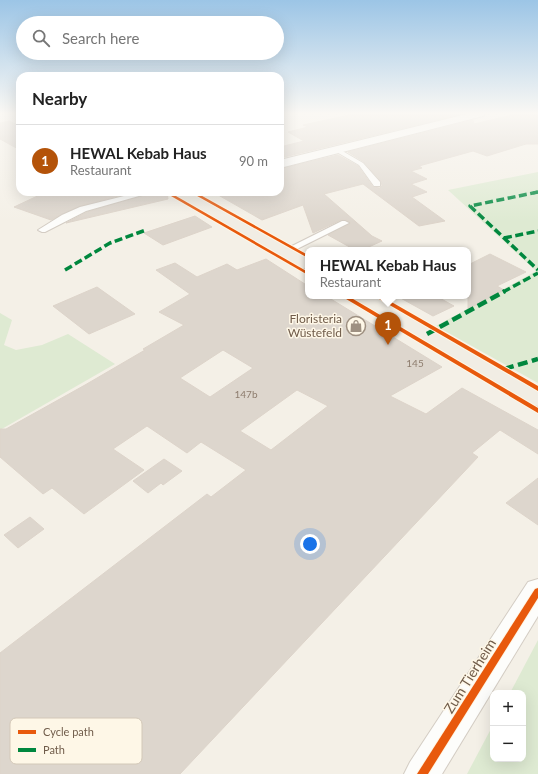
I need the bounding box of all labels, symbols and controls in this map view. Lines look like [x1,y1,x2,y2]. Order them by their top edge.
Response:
search box [16,16,284,60]
icon: search [30,27,52,49]
text: Search here [62,29,139,47]
text: Nearby [32,88,87,109]
text: HEWAL Kebab Haus [70,144,207,162]
text: 1 [41,153,49,169]
text: 90 m [239,153,268,169]
text: Restaurant [70,162,132,178]
popup [305,247,471,299]
text: HEWAL Kebab Haus [320,256,456,274]
text: Restaurant [320,274,381,290]
place label: Floristeria Wüstefeld [288,311,342,340]
pin: 1 [375,312,401,345]
shop icon: Floristeria Wüstefeld [345,315,367,337]
house number: 145 [406,357,424,369]
house number: 147b [234,388,258,400]
your location [300,534,320,554]
street label: Zum Tierheim [440,635,499,716]
map controls [490,690,526,762]
button: + [490,690,526,726]
legend [10,718,142,764]
text: Cycle path [43,725,94,738]
button: − [490,726,526,762]
text: Path [43,743,65,756]

